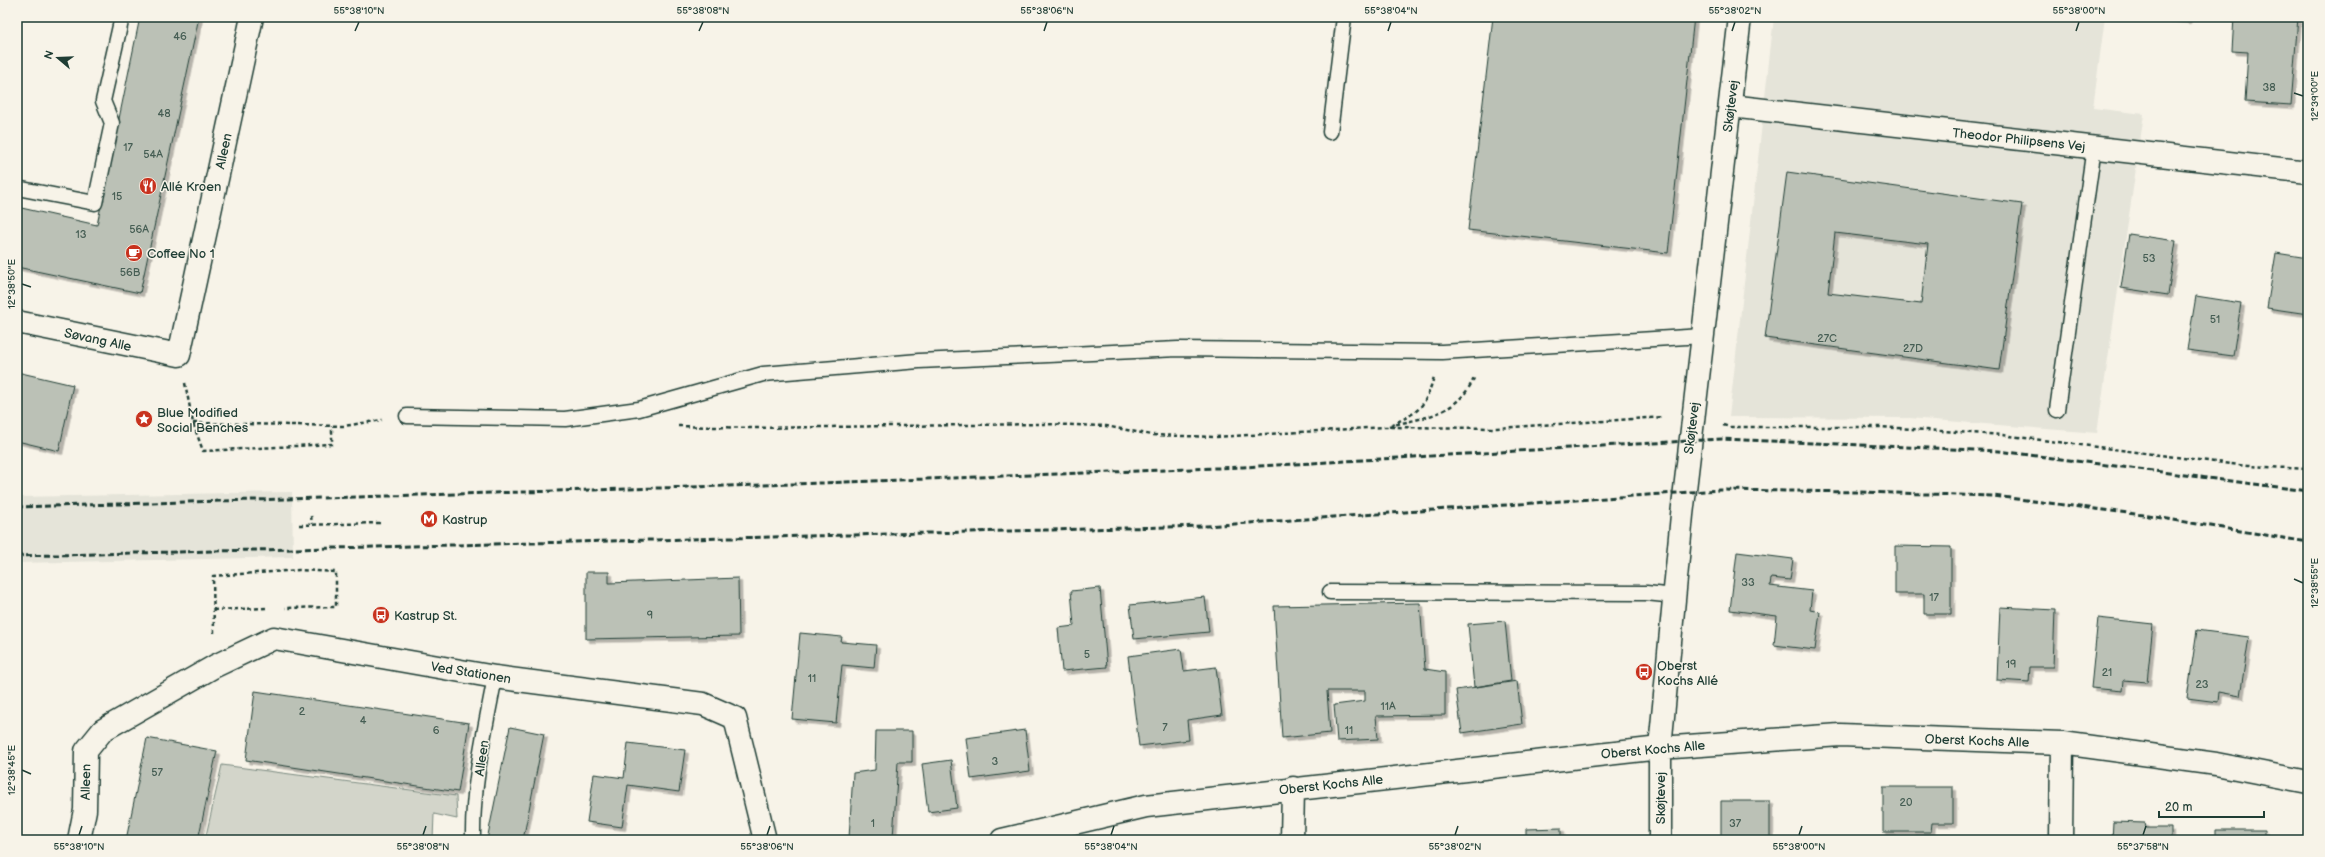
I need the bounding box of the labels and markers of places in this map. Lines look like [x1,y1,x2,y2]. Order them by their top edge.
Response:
restaurant icon: Allé Kroen [138,176,158,196]
place label: Allé Kroen [161,179,221,195]
cafe icon: Coffee No 1 [124,243,144,263]
place label: Coffee No 1 [147,246,215,262]
place label: Blue Modified Social Benches [157,405,249,436]
place icon: Blue Modified Social Benches [134,409,154,429]
metro station icon: Kastrup [419,509,439,529]
place label: Kastrup [442,512,488,528]
bus stop icon: Kastrup St. [371,605,391,625]
place label: Kastrup St. [394,608,458,624]
place label: Oberst Kochs Allé [1657,658,1718,689]
bus stop icon: Oberst Kochs Allé [1634,662,1654,682]

